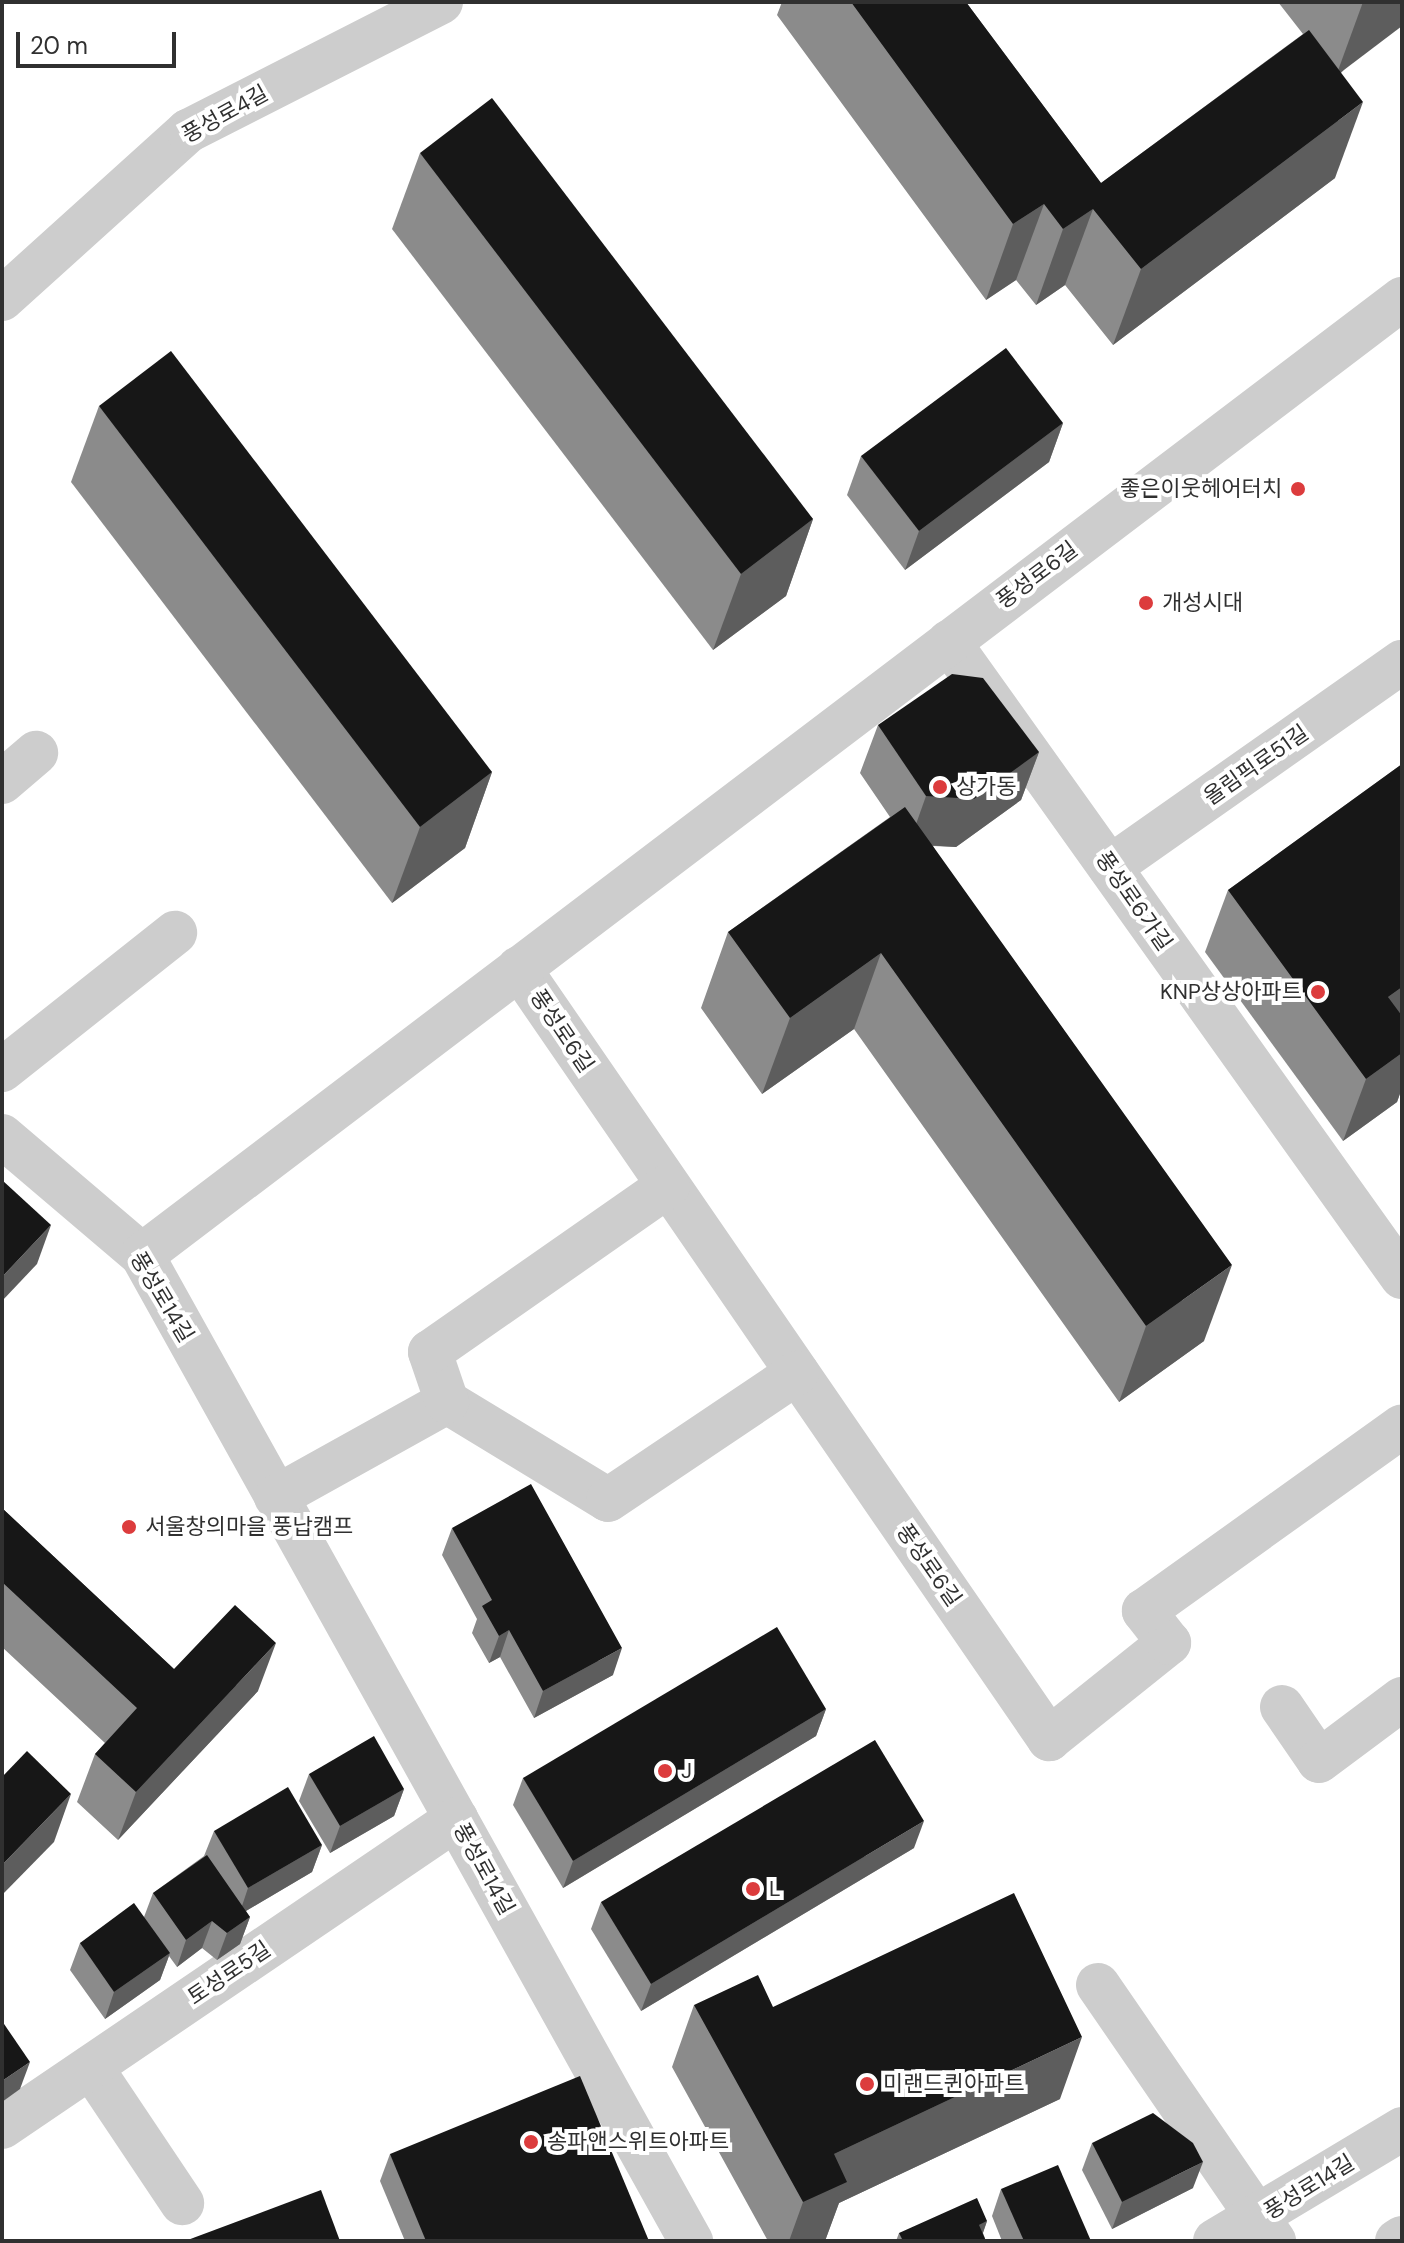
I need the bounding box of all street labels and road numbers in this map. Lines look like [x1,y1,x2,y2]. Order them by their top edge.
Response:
street label: 풍성로4길 [177,80,273,148]
street label: 풍성로6길 [991,536,1083,614]
street label: 올림픽로51길 [1199,719,1313,811]
street label: 풍성로6가길 [1090,846,1178,956]
street label: 풍성로6길 [525,984,599,1078]
street label: 풍성로14길 [125,1247,199,1347]
street label: 풍성로6길 [891,1519,967,1611]
street label: 풍성로14길 [448,1818,520,1920]
street label: 토성로5길 [182,1936,276,2010]
street label: 풍성로14길 [1259,2149,1359,2225]

